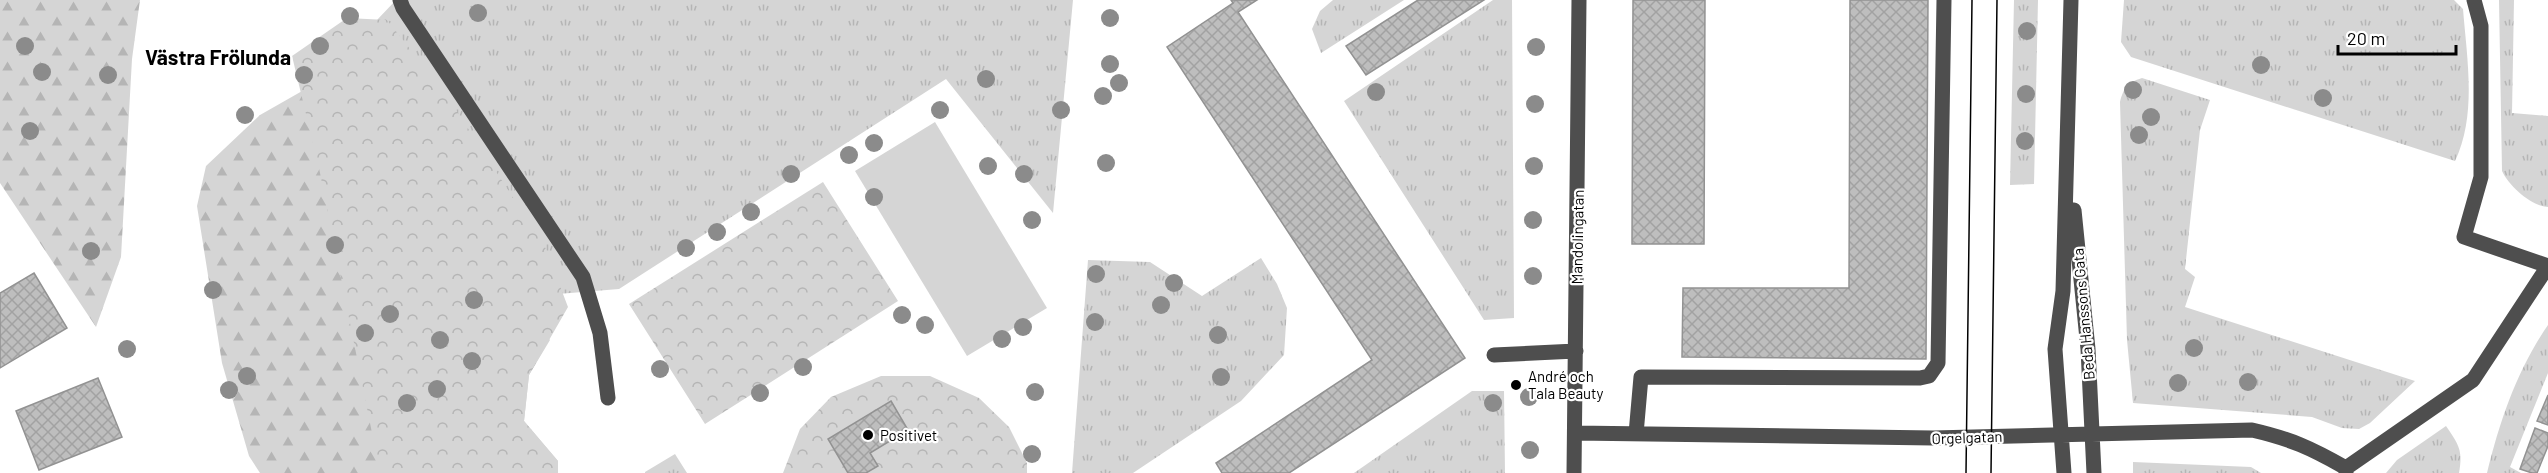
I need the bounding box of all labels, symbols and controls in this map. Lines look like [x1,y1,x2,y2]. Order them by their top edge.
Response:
scale bar [2338,18,2456,56]
text: 20 m [2347,27,2385,49]
district label: Västra Frölunda [145,44,291,69]
street label: Mandolingatan [1567,189,1587,285]
street label: Beda Hanssons Gata [2068,247,2098,381]
place label: André och Tala Beauty [1528,367,1604,402]
marker: André och Tala Beauty [1509,378,1523,392]
place label: Positivet [880,426,937,444]
street label: Orgelgatan [1931,427,2003,447]
marker: Positivet [861,428,875,442]

